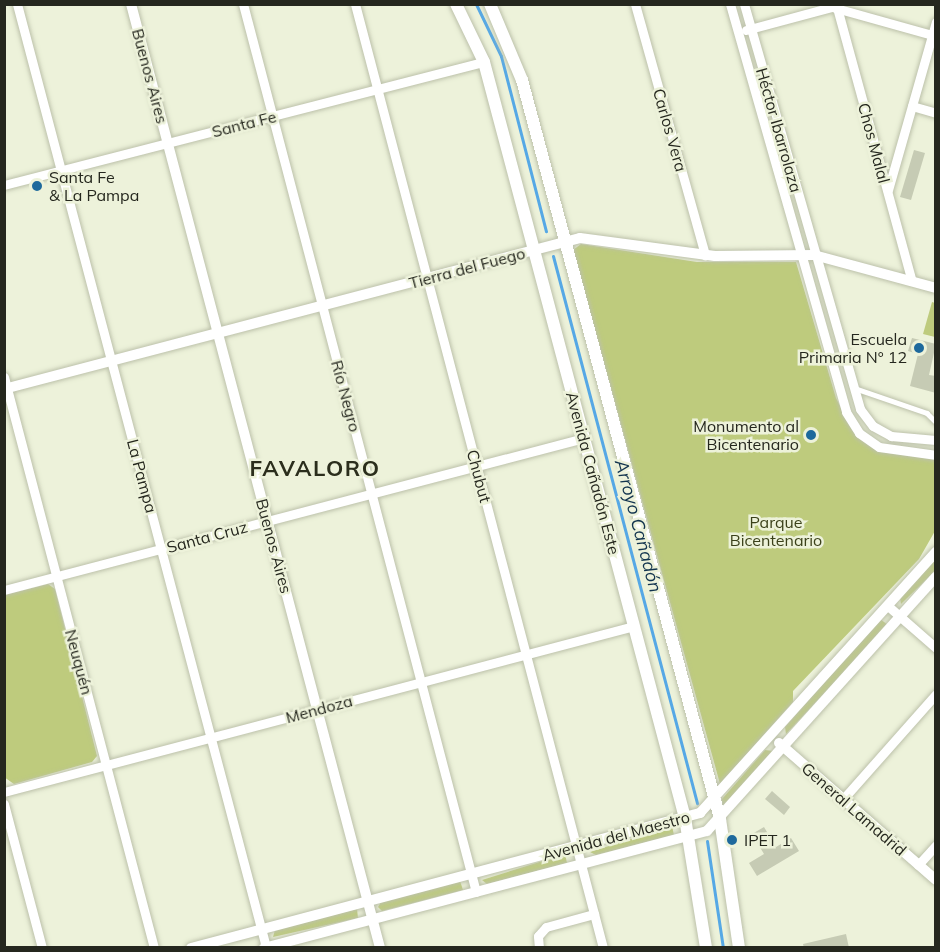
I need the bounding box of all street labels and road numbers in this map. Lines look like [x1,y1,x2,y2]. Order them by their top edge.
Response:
street label: Buenos Aires [128,26,172,126]
street label: Héctor Ibarrolaza [752,65,806,195]
street label: Carlos Vera [649,86,691,174]
street label: Chos Malal [854,101,894,185]
street label: Santa Fe [210,107,278,141]
street label: Tierra del Fuego [407,243,527,293]
street label: Río Negro [327,358,365,434]
street label: Avenida Cañadón Este [562,389,624,557]
street label: La Pampa [123,437,161,515]
street label: Chubut [463,447,495,505]
street label: Buenos Aires [252,496,296,596]
street label: Santa Cruz [165,517,249,557]
street label: Neuquén [61,627,97,697]
street label: Mendoza [284,691,354,727]
street label: General Lamadrid [798,758,910,860]
street label: Avenida del Maestro [540,807,692,865]

